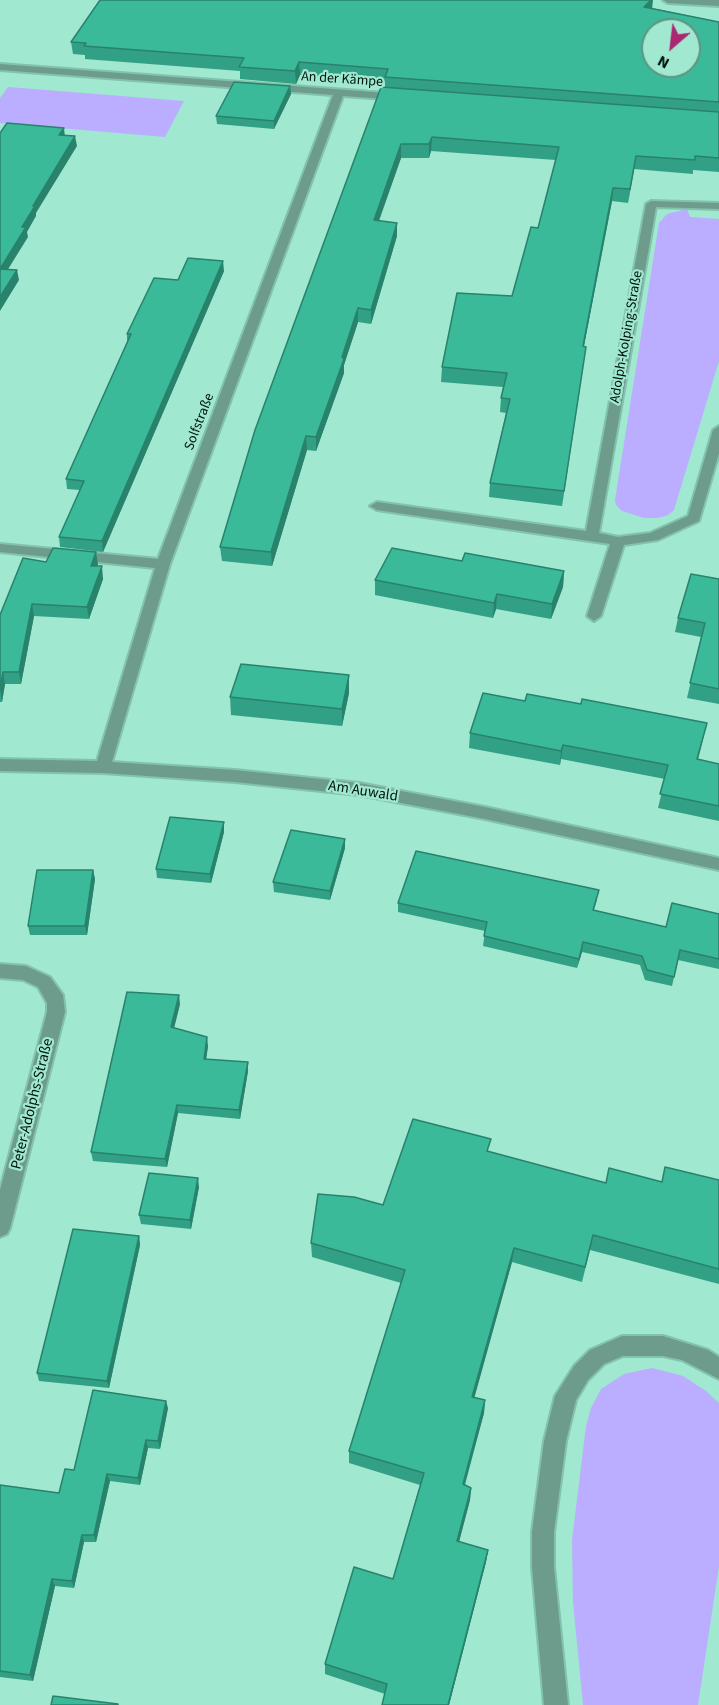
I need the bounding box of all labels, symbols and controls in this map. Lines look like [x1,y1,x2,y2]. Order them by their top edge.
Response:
north arrow [641,18,701,78]
text: N [654,50,673,74]
street label: An der Kämpe [301,69,383,91]
street label: Adolph-Kolping-Straße [607,270,647,404]
street label: Solfstraße [181,391,219,453]
street label: Am Auwald [327,778,399,806]
street label: Peter-Adolphs-Straße [8,1037,58,1171]

